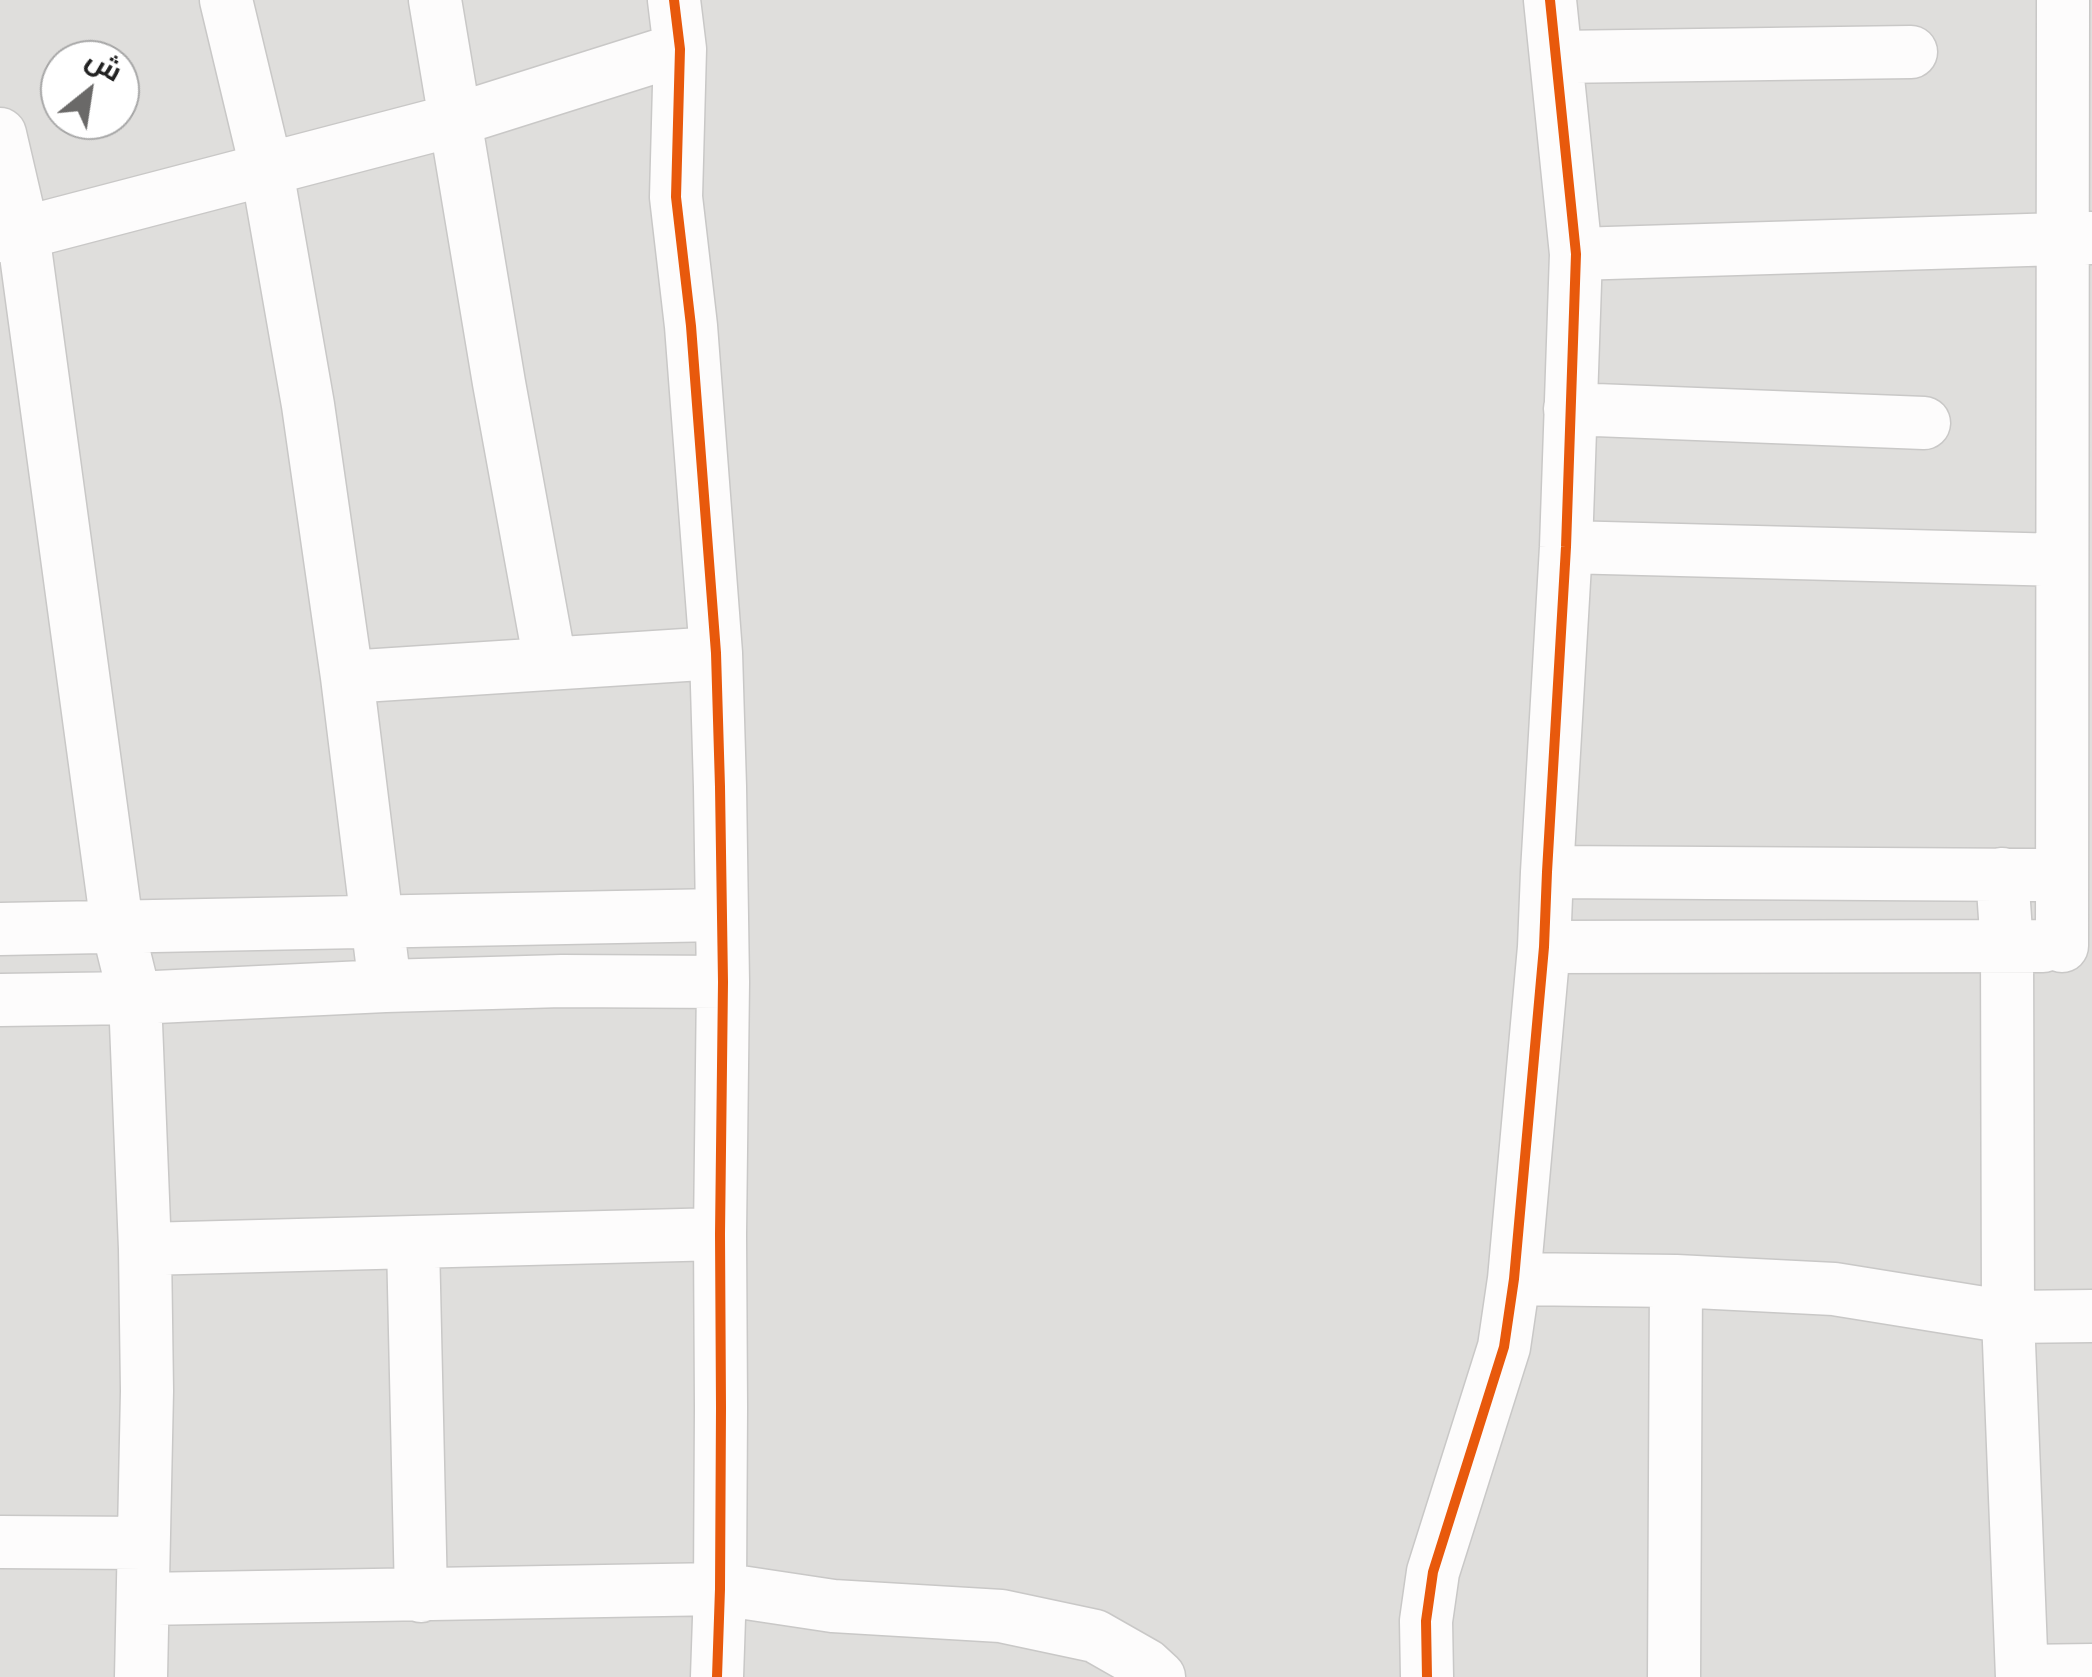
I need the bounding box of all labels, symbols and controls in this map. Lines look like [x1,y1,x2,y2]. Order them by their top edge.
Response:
north arrow [40,40,140,140]
text: ش [81,43,128,88]

